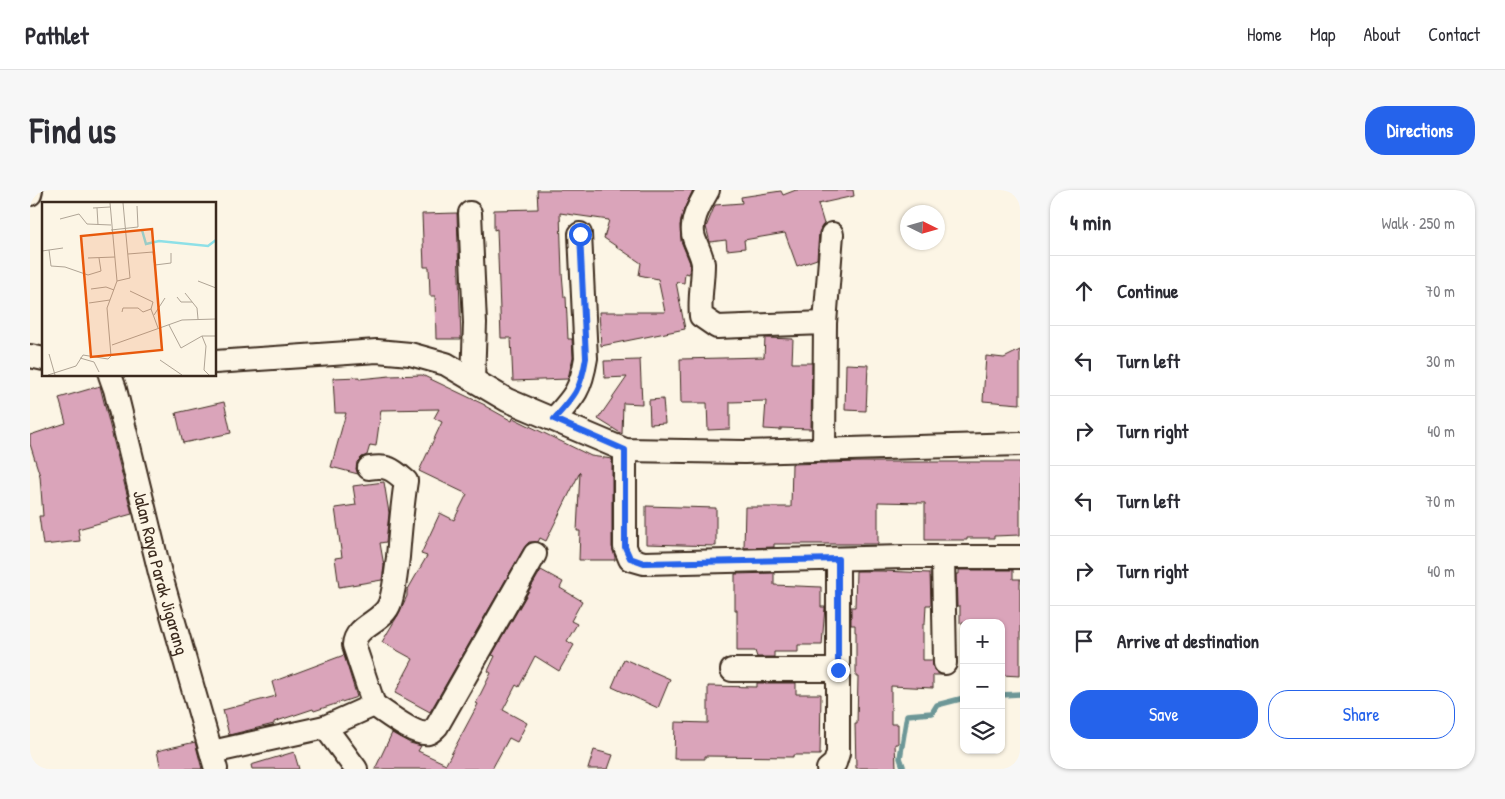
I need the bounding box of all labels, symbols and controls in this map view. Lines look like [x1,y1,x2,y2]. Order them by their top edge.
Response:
text: Pathlet [25,19,88,51]
text: Home [1247,22,1282,47]
text: Map [1310,22,1335,47]
text: About [1363,22,1400,47]
text: Contact [1428,22,1480,47]
button: Directions [1365,106,1475,155]
text: Find us [30,107,116,154]
inset map [42,202,216,376]
north arrow [900,205,945,250]
text: 4 min [1070,208,1111,237]
text: Walk · 250 m [1381,212,1455,234]
route start [569,223,592,246]
icon: ahead [1070,277,1098,305]
text: Continue [1117,278,1178,304]
text: 70 m [1425,280,1455,302]
icon: left [1070,347,1098,375]
text: Turn left [1117,348,1180,374]
text: 30 m [1426,350,1455,372]
icon: right [1070,417,1098,445]
text: Turn right [1117,418,1188,444]
text: 40 m [1427,420,1455,442]
icon: left [1070,487,1098,515]
street label: Jalan Raya Parak Jigarang [128,488,195,658]
text: Turn left [1117,488,1180,514]
text: 70 m [1425,490,1455,512]
icon: right [1070,557,1098,585]
text: Turn right [1117,558,1188,584]
text: 40 m [1427,560,1455,582]
map controls [960,619,1005,754]
button: + [960,619,1005,664]
icon: arrive [1070,627,1098,655]
text: Arrive at destination [1117,628,1259,654]
route end [827,659,850,682]
button: − [960,664,1005,709]
button: Save [1070,690,1258,739]
button: Share [1268,690,1455,739]
button: layers [960,709,1005,754]

